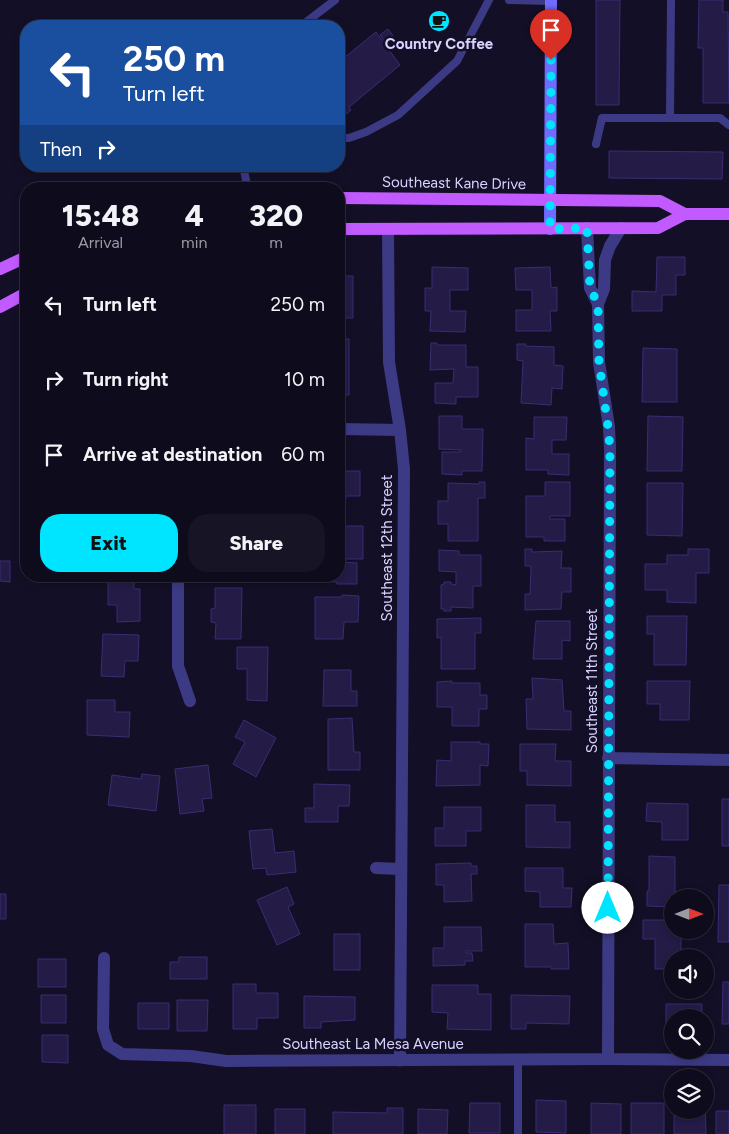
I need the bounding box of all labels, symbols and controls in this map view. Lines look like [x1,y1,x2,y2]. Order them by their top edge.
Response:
cafe icon: Country Coffee [427,9,451,33]
pin [530,9,572,60]
icon: arrive [537,16,565,44]
place label: Country Coffee [385,35,494,53]
text: 250 m [123,38,225,80]
icon: left [40,40,105,105]
text: Turn left [123,80,205,107]
icon: right [92,135,120,163]
text: Then [40,138,82,161]
street label: Southeast Kane Drive [382,173,526,193]
text: 15:48 [62,197,139,234]
text: 4 [185,197,204,234]
text: 320 [249,197,303,234]
text: Arrival [78,233,123,252]
text: min [181,233,207,252]
text: m [269,233,283,252]
icon: left [40,291,68,319]
text: Turn left [83,293,157,316]
text: 250 m [270,293,325,316]
icon: right [40,366,68,394]
text: Turn right [83,368,169,391]
text: 10 m [284,368,325,391]
icon: arrive [40,441,68,469]
text: Arrive at destination [83,443,262,466]
text: 60 m [281,443,325,466]
street label: Southeast 12th Street [378,474,396,621]
button: Exit [40,514,178,572]
button: Share [188,514,325,572]
street label: Southeast 11th Street [583,608,601,753]
position arrow [581,881,633,933]
north arrow [664,889,714,939]
map controls [664,889,714,1119]
button: sound [664,949,714,999]
button: search [664,1009,714,1059]
street label: Southeast La Mesa Avenue [282,1035,464,1053]
button: layers [664,1069,714,1119]

